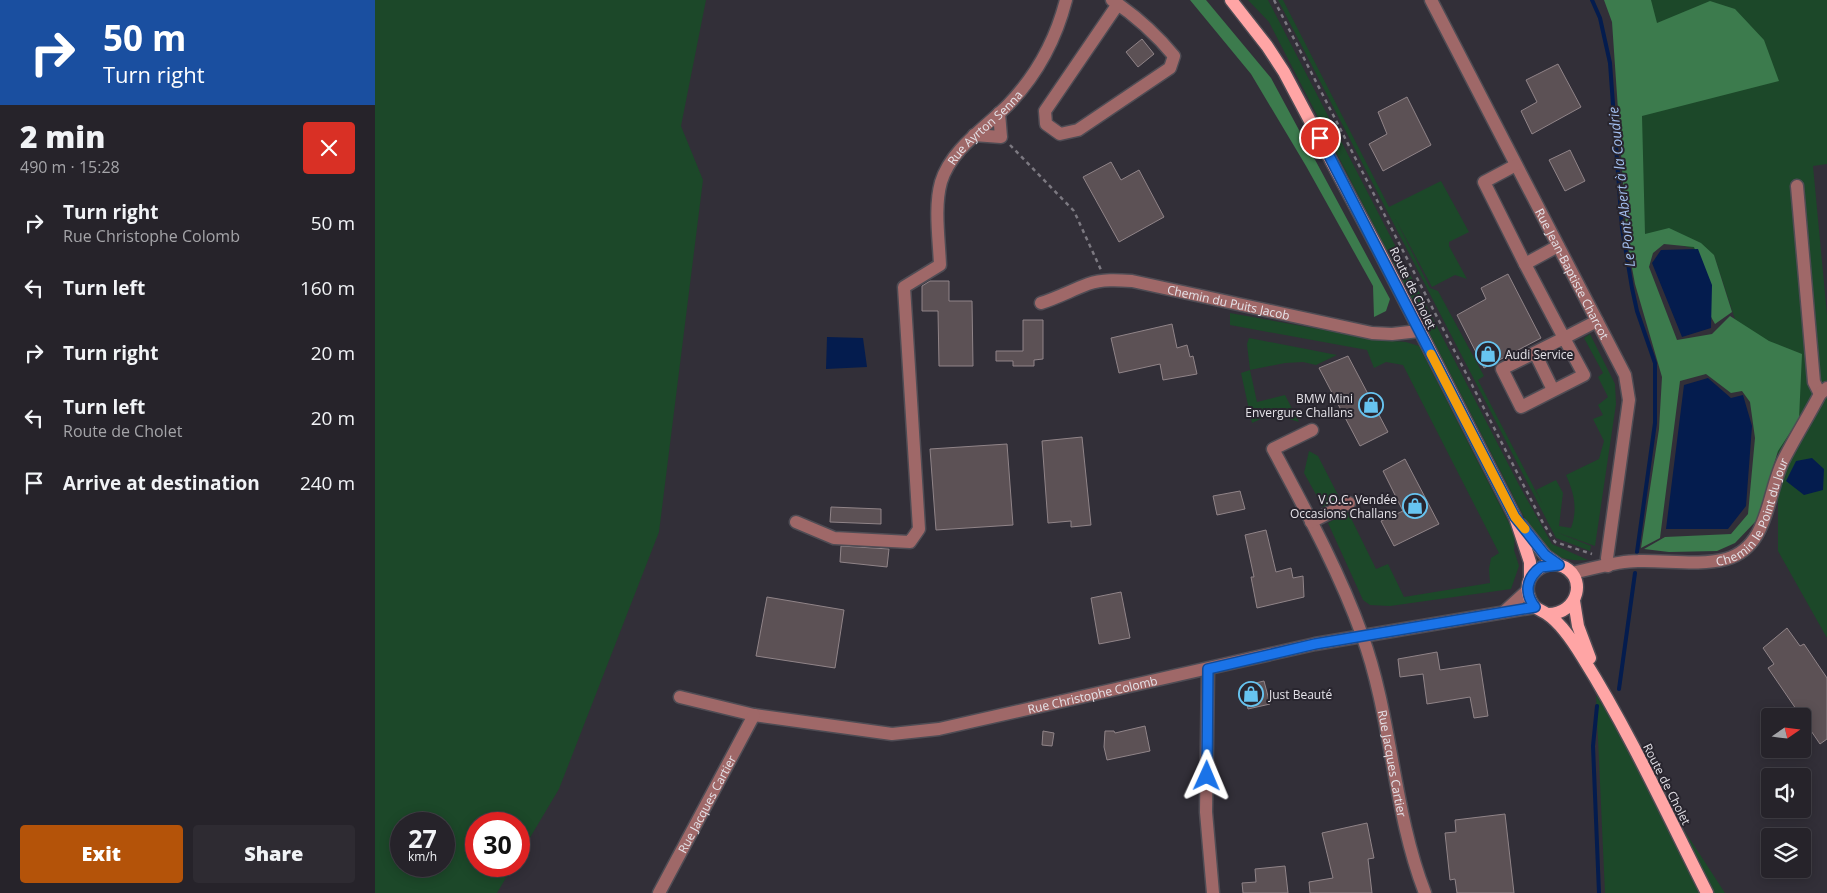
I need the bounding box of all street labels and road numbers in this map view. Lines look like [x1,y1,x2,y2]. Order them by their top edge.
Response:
street label: Rue Ayrton Senna [943,87,1026,168]
street label: Rue Jean-Baptiste Charcot [1532,205,1613,342]
street label: Route de Cholet [1386,244,1440,332]
street label: Chemin du Puits Jacob [1166,280,1292,323]
street label: Chemin le Point du Jour [1714,455,1792,569]
street label: Rue Christophe Colomb [1026,671,1159,717]
street label: Rue Jacques Cartier [1374,708,1411,819]
street label: Route de Cholet [1639,740,1695,828]
street label: Rue Jacques Cartier [673,752,740,856]

